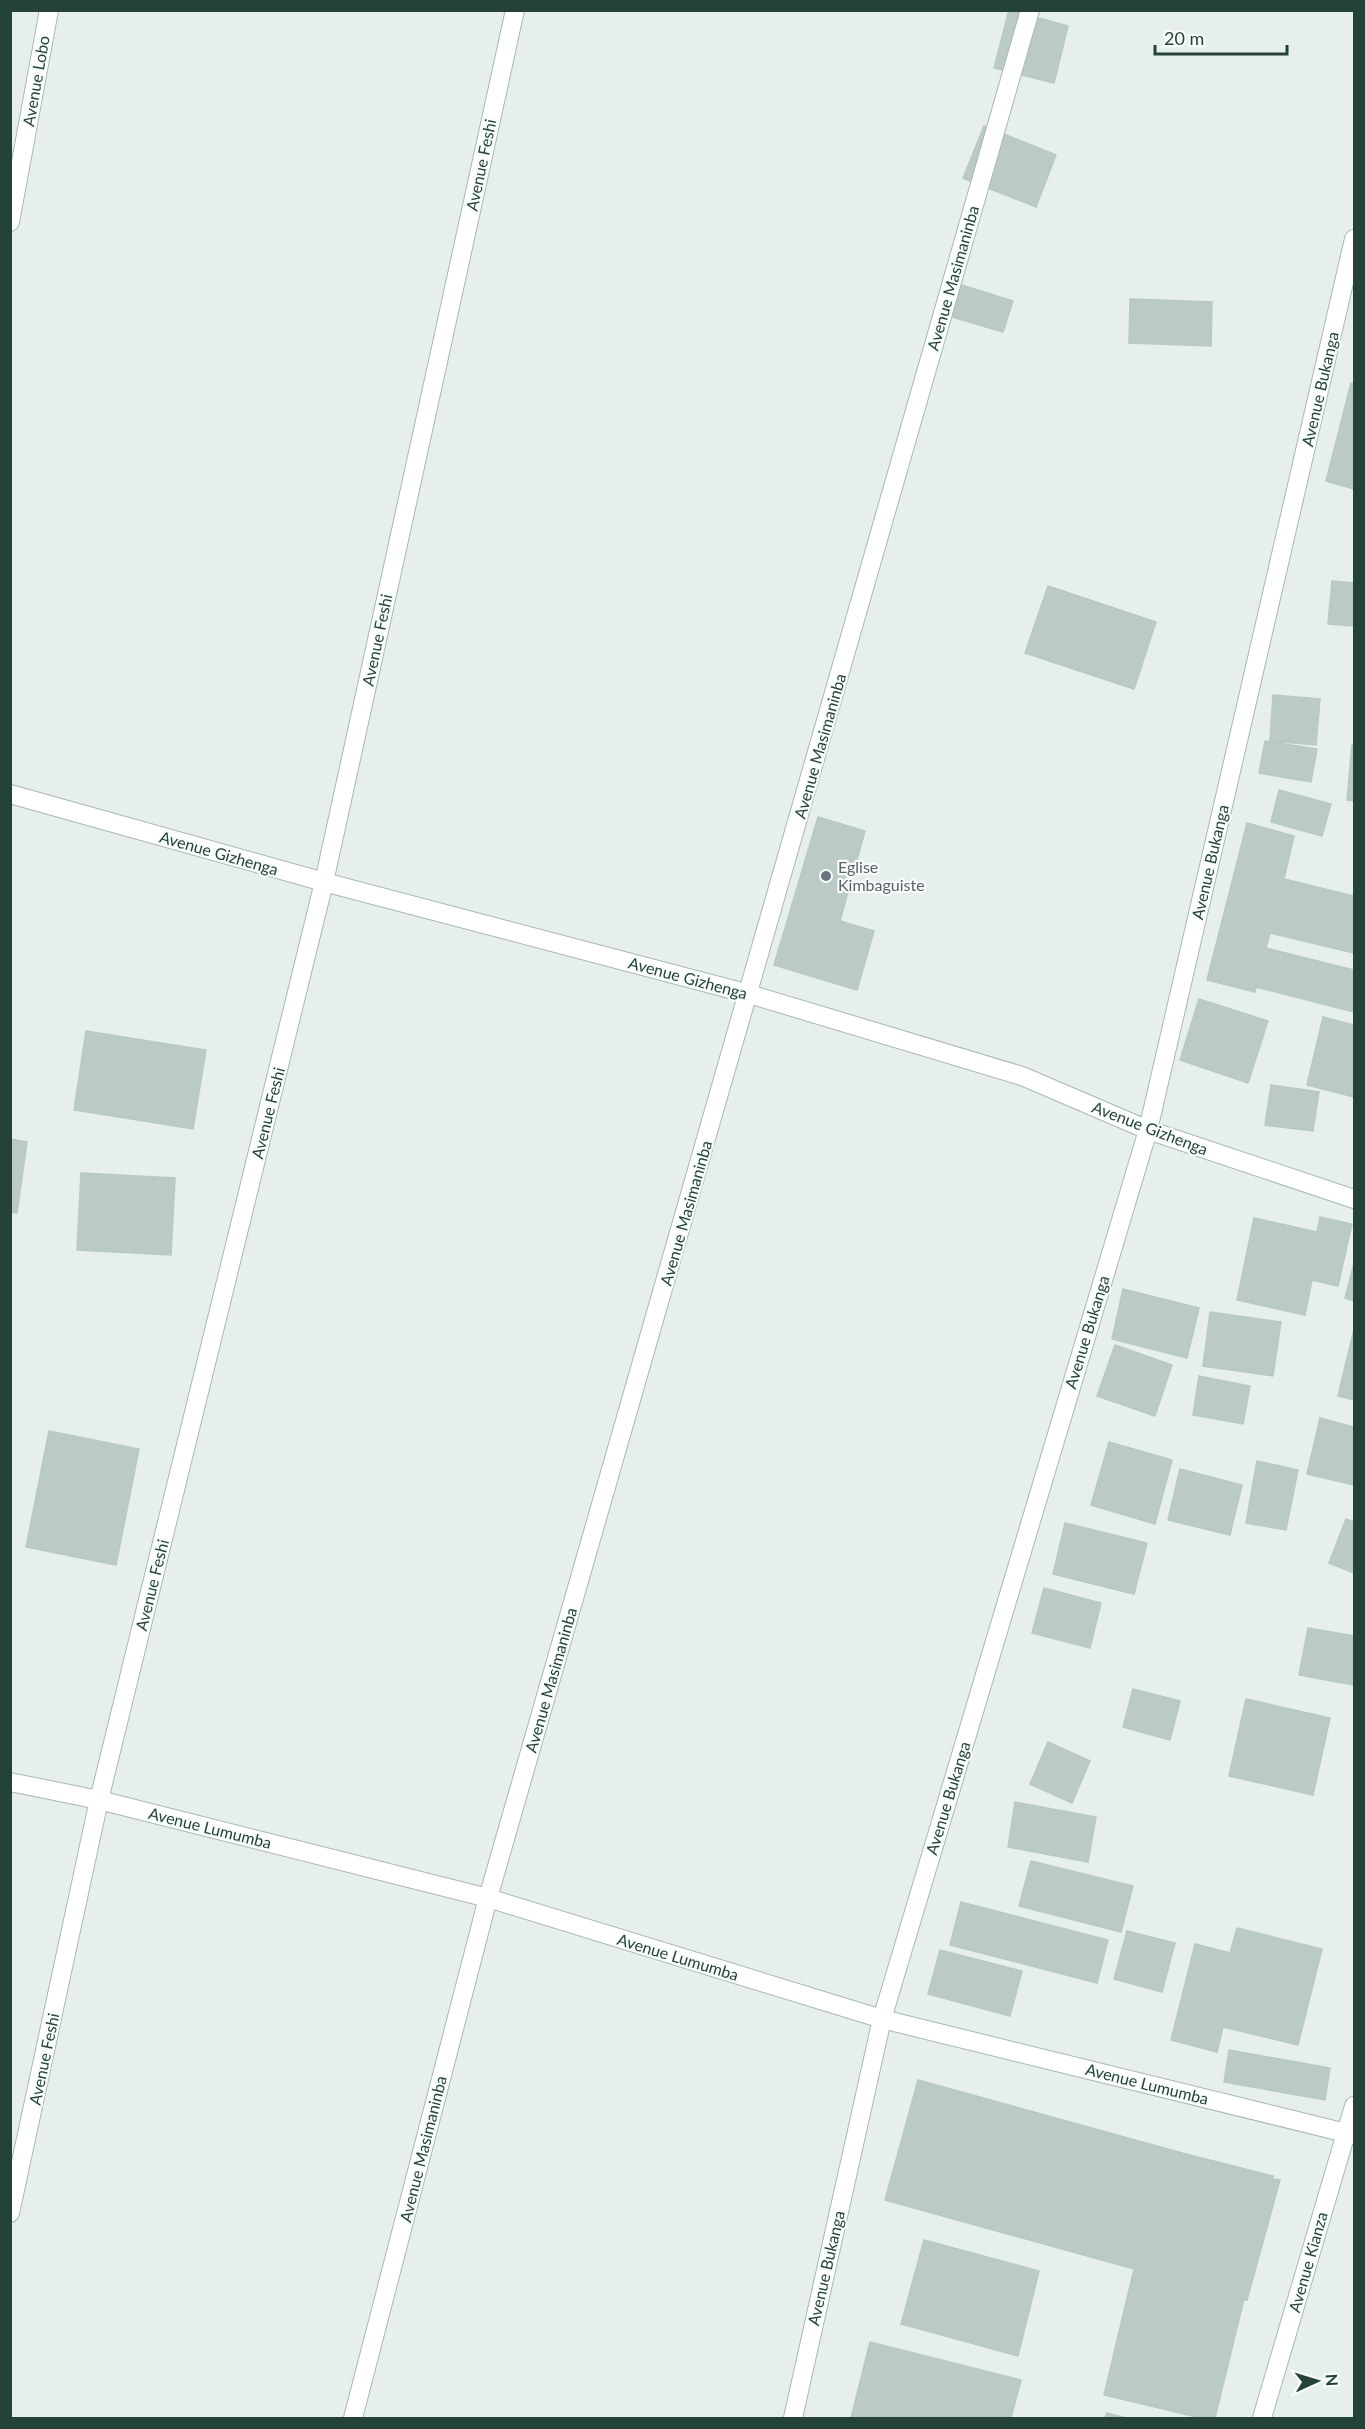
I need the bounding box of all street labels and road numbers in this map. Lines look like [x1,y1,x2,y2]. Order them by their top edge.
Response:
street label: Avenue Lobo [18,34,53,128]
street label: Avenue Feshi [461,117,500,213]
street label: Avenue Masimaninba [923,203,982,353]
street label: Avenue Bukanga [1297,330,1342,448]
street label: Avenue Feshi [357,592,396,688]
street label: Avenue Masimaninba [790,671,849,821]
street label: Avenue Bukanga [1187,803,1232,921]
street label: Avenue Gizhenga [158,827,281,879]
street label: Avenue Gizhenga [627,953,750,1003]
street label: Avenue Feshi [247,1065,288,1161]
street label: Avenue Gizhenga [1090,1097,1211,1158]
street label: Avenue Masimaninba [656,1138,715,1288]
street label: Avenue Bukanga [1060,1273,1113,1391]
street label: Avenue Feshi [131,1537,172,1633]
street label: Avenue Masimaninba [521,1605,580,1755]
street label: Avenue Bukanga [921,1739,974,1857]
street label: Avenue Lumumba [147,1803,274,1852]
street label: Avenue Lumumba [615,1929,741,1984]
street label: Avenue Feshi [24,2011,63,2107]
street label: Avenue Lumumba [1084,2059,1211,2108]
street label: Avenue Masimaninba [395,2074,450,2224]
street label: Avenue Bukanga [803,2209,848,2327]
street label: Avenue Kianza [1284,2209,1331,2314]

